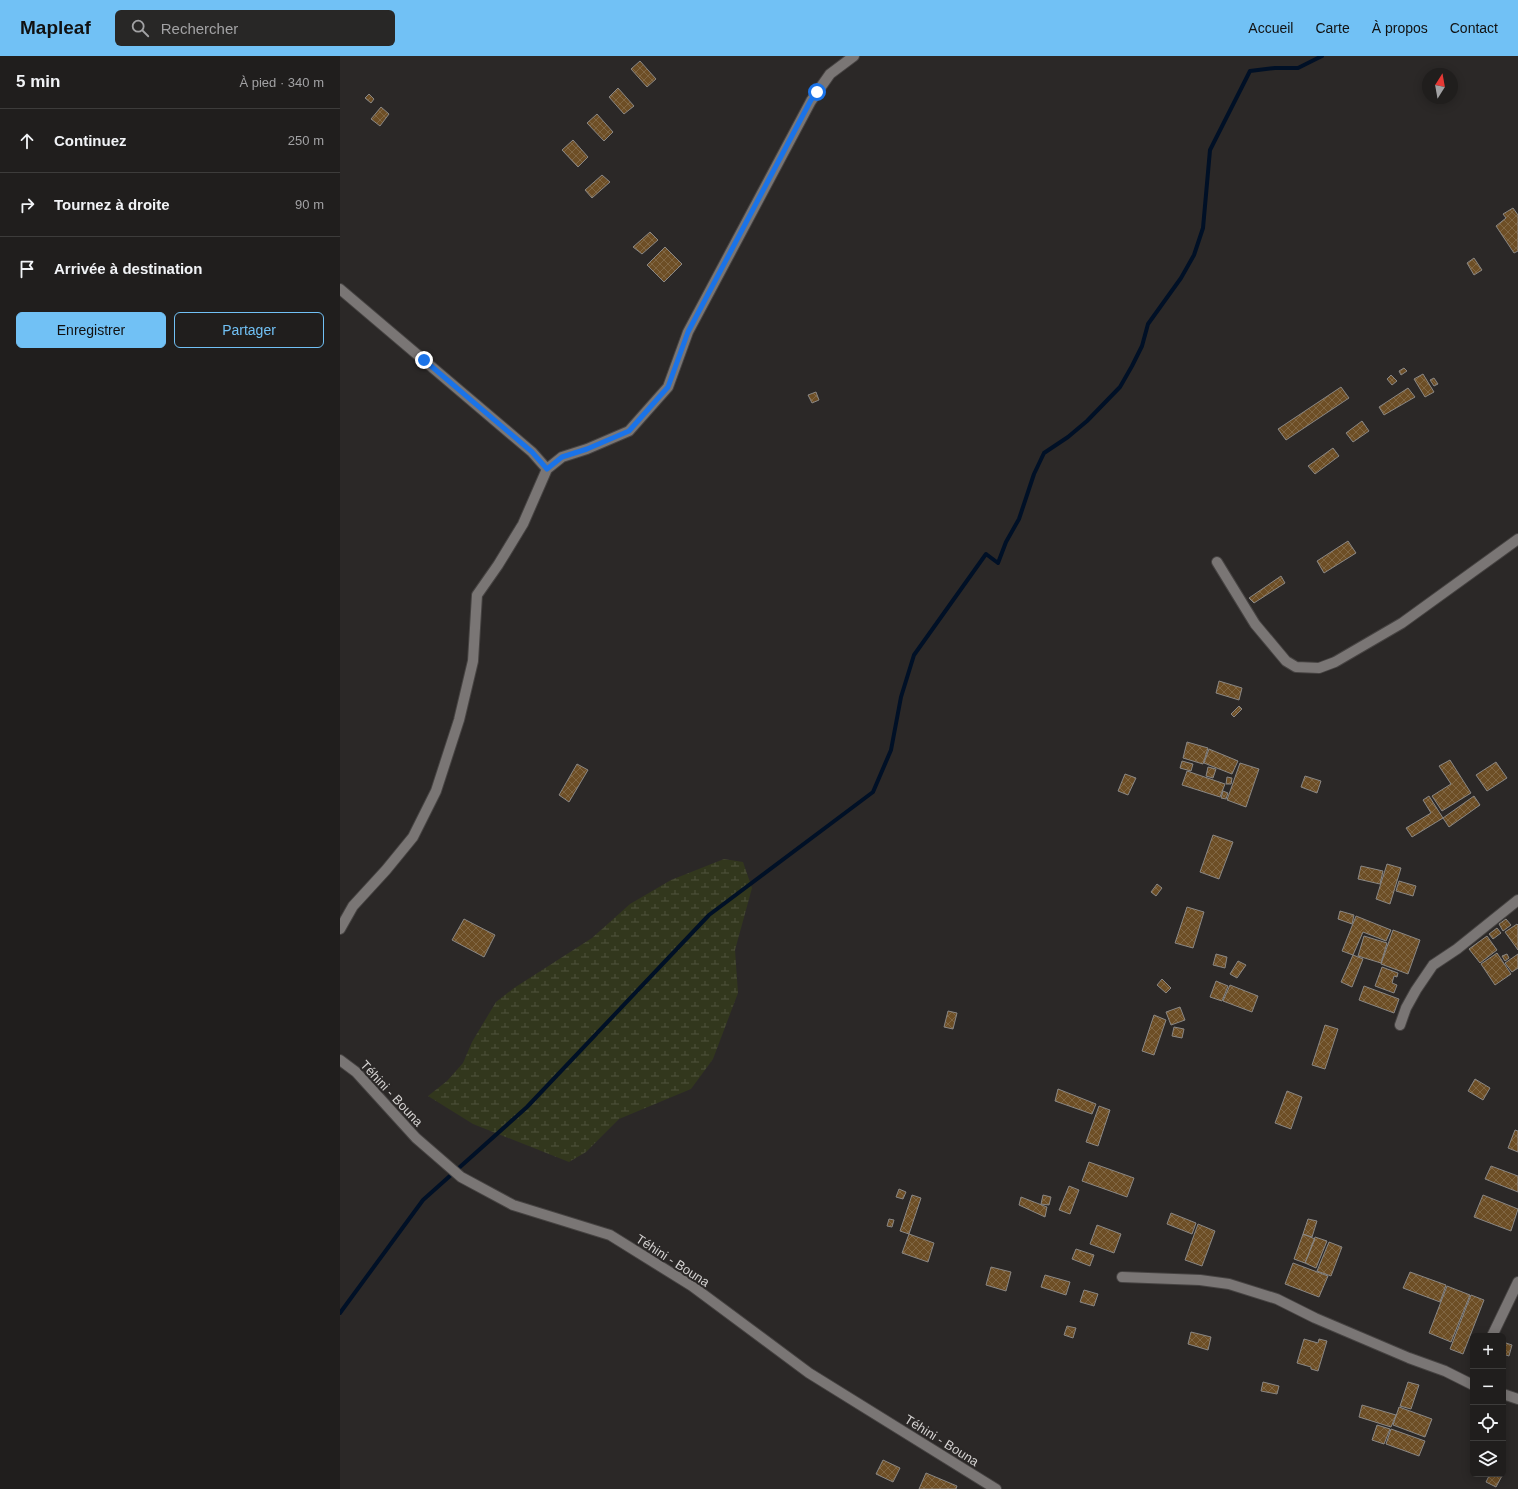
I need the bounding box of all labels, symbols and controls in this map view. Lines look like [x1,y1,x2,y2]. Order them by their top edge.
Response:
search box [115,10,395,46]
text: Mapleaf [20,17,91,38]
icon: search [129,17,151,39]
text: Rechercher [161,20,238,37]
text: Accueil [1248,20,1293,36]
text: Carte [1315,20,1350,36]
text: À propos [1372,20,1428,36]
text: Contact [1450,20,1498,36]
north arrow [1422,68,1458,104]
text: 5 min [16,72,60,91]
text: À pied · 340 m [239,75,324,90]
route start [808,83,826,101]
icon: ahead [16,130,38,152]
text: Continuez [54,132,127,149]
text: 250 m [288,133,324,148]
icon: right [16,194,38,216]
text: Tournez à droite [54,196,170,213]
text: 90 m [295,197,324,212]
icon: arrive [16,258,38,280]
text: Arrivée à destination [54,260,202,277]
button: Enregistrer [16,312,166,348]
button: Partager [174,312,324,348]
route end [415,351,433,369]
street label: Téhini - Bouna [357,1057,426,1130]
street label: Téhini - Bouna [633,1231,713,1290]
map controls [1470,1333,1506,1477]
button: + [1470,1333,1506,1369]
button: − [1470,1369,1506,1405]
button: locate [1470,1405,1506,1441]
street label: Téhini - Bouna [902,1412,982,1470]
button: layers [1470,1441,1506,1477]

